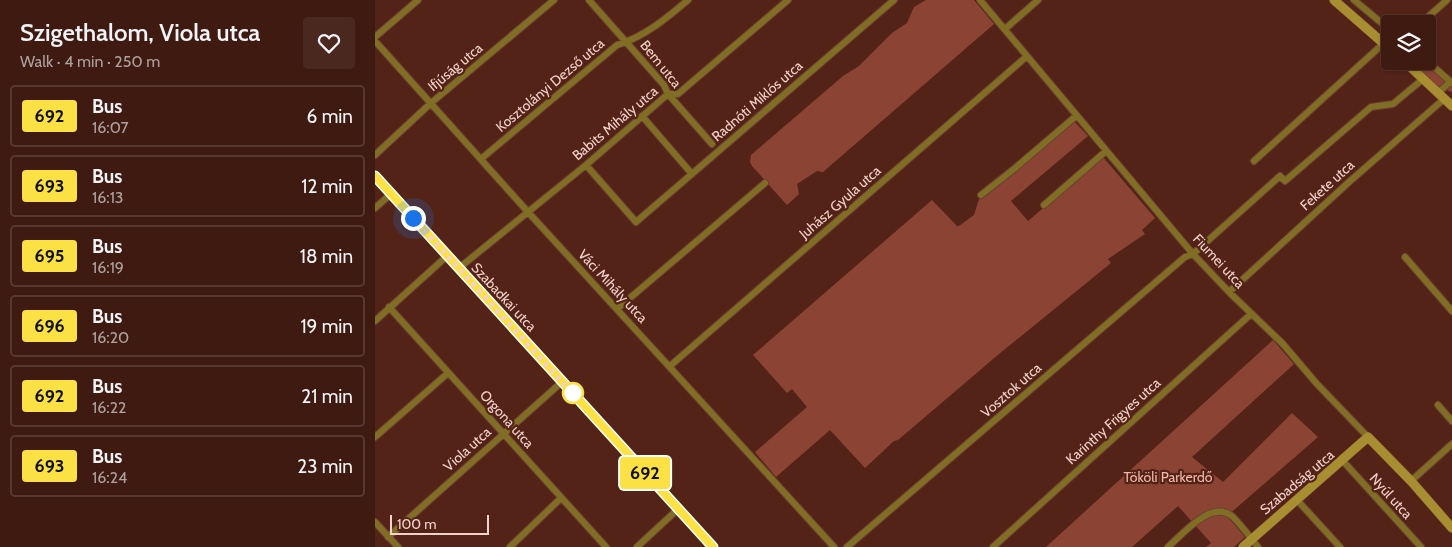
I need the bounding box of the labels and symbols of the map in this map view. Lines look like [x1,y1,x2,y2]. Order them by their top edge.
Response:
street label: Kosztolányi Dezső utca [492,34,608,136]
street label: Bem utca [636,37,686,92]
street label: Ifjúság utca [424,39,486,95]
street label: Radnóti Miklós utca [708,56,806,145]
street label: Babits Mihály utca [568,82,662,164]
street label: Fekete utca [1296,156,1358,214]
street label: Juhász Gyula utca [795,161,885,243]
your location [401,206,426,231]
street label: Fiumei utca [1189,230,1249,292]
street label: Váci Mihály utca [574,245,652,327]
street label: Szabadkai utca [468,259,541,335]
street label: Vosztok utca [977,359,1045,421]
street label: Karinthy Frigyes utca [1062,374,1164,468]
unlabelled marker [562,382,584,404]
street label: Orgona utca [476,386,538,452]
street label: Viola utca [439,423,495,475]
street label: Szabadság utca [1256,446,1338,518]
line badge: 692 [616,457,674,489]
park label: Tököli Parkerdő [1124,468,1213,486]
street label: Nyúl utca [1366,469,1416,523]
scale bar [390,512,489,535]

